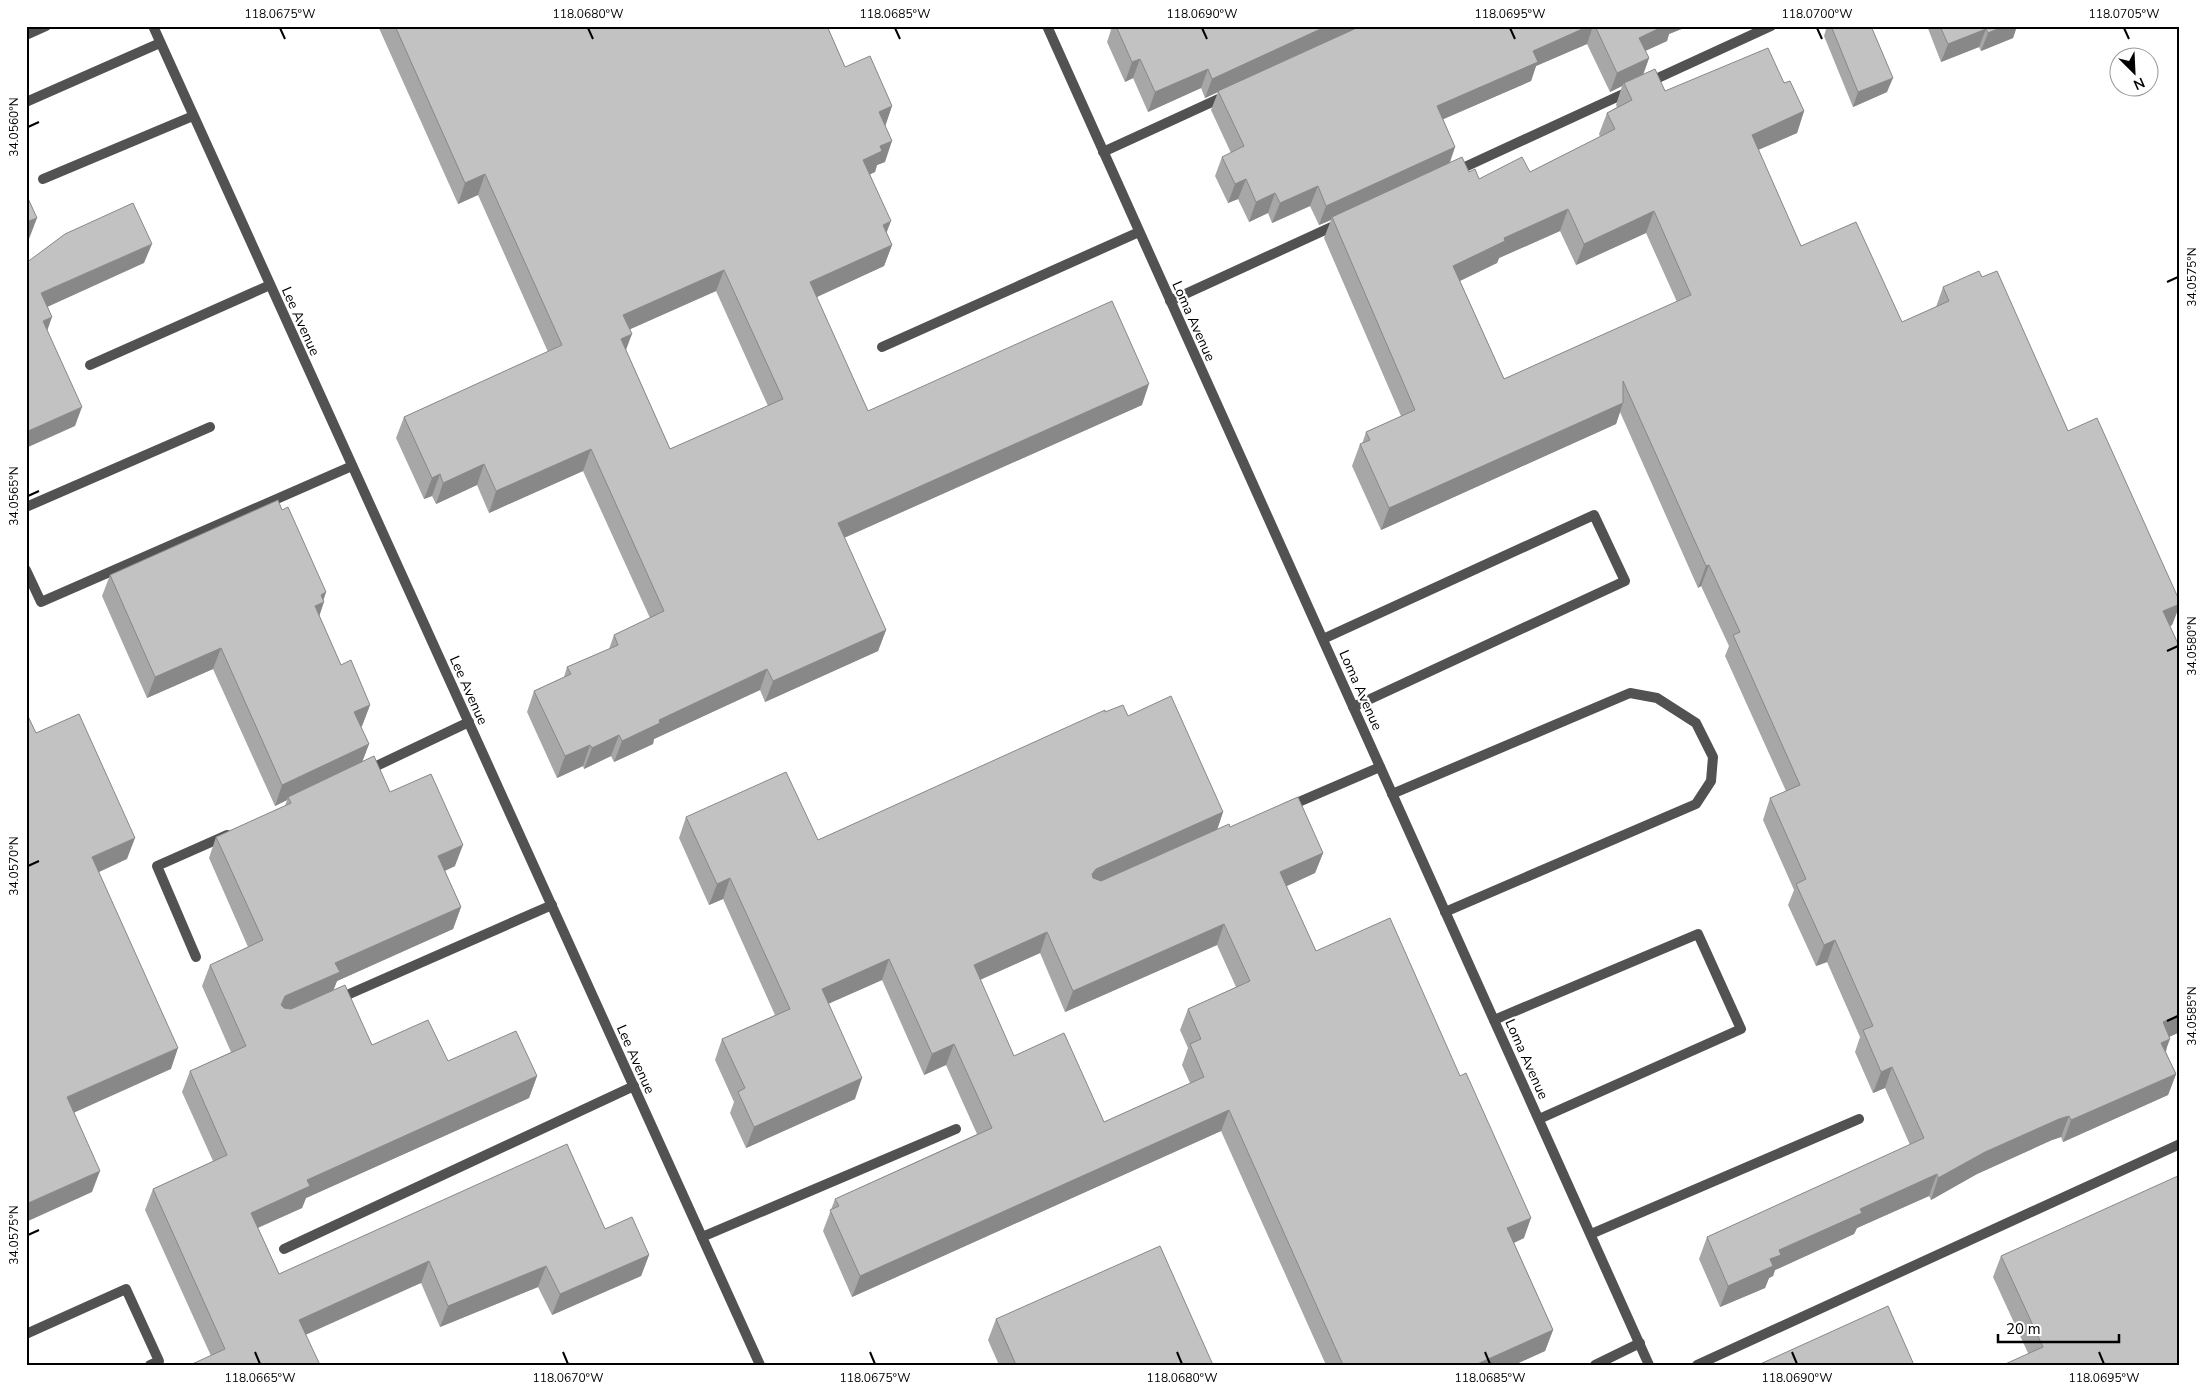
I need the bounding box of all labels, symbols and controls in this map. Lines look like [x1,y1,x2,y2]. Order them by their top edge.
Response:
text: 118.0675°W [244,6,316,22]
text: 118.0680°W [552,6,624,22]
text: 118.0685°W [859,6,931,22]
text: 118.0690°W [1166,6,1238,22]
text: 118.0695°W [1474,6,1546,22]
text: 118.0700°W [1781,6,1853,22]
text: 118.0705°W [2088,6,2160,22]
north arrow [2108,48,2158,98]
text: N [2130,73,2148,94]
text: 34.0560°N [6,97,22,157]
text: 34.0575°N [2184,247,2200,307]
street label: Loma Avenue [1167,278,1220,364]
street label: Lee Avenue [277,284,324,359]
text: 34.0565°N [6,466,22,526]
text: 34.0580°N [2184,616,2200,676]
street label: Loma Avenue [1334,647,1387,733]
street label: Lee Avenue [445,653,492,728]
text: 34.0570°N [6,836,22,896]
text: 34.0585°N [2184,986,2200,1046]
street label: Loma Avenue [1500,1016,1553,1102]
street label: Lee Avenue [612,1022,659,1097]
text: 34.0575°N [6,1205,22,1265]
scale bar [1998,1311,2120,1343]
text: 20 m [2006,1319,2041,1339]
text: 118.0665°W [224,1370,296,1386]
text: 118.0670°W [532,1370,604,1386]
text: 118.0675°W [839,1370,911,1386]
text: 118.0680°W [1146,1370,1218,1386]
text: 118.0685°W [1454,1370,1526,1386]
text: 118.0690°W [1761,1370,1833,1386]
text: 118.0695°W [2068,1370,2140,1386]

